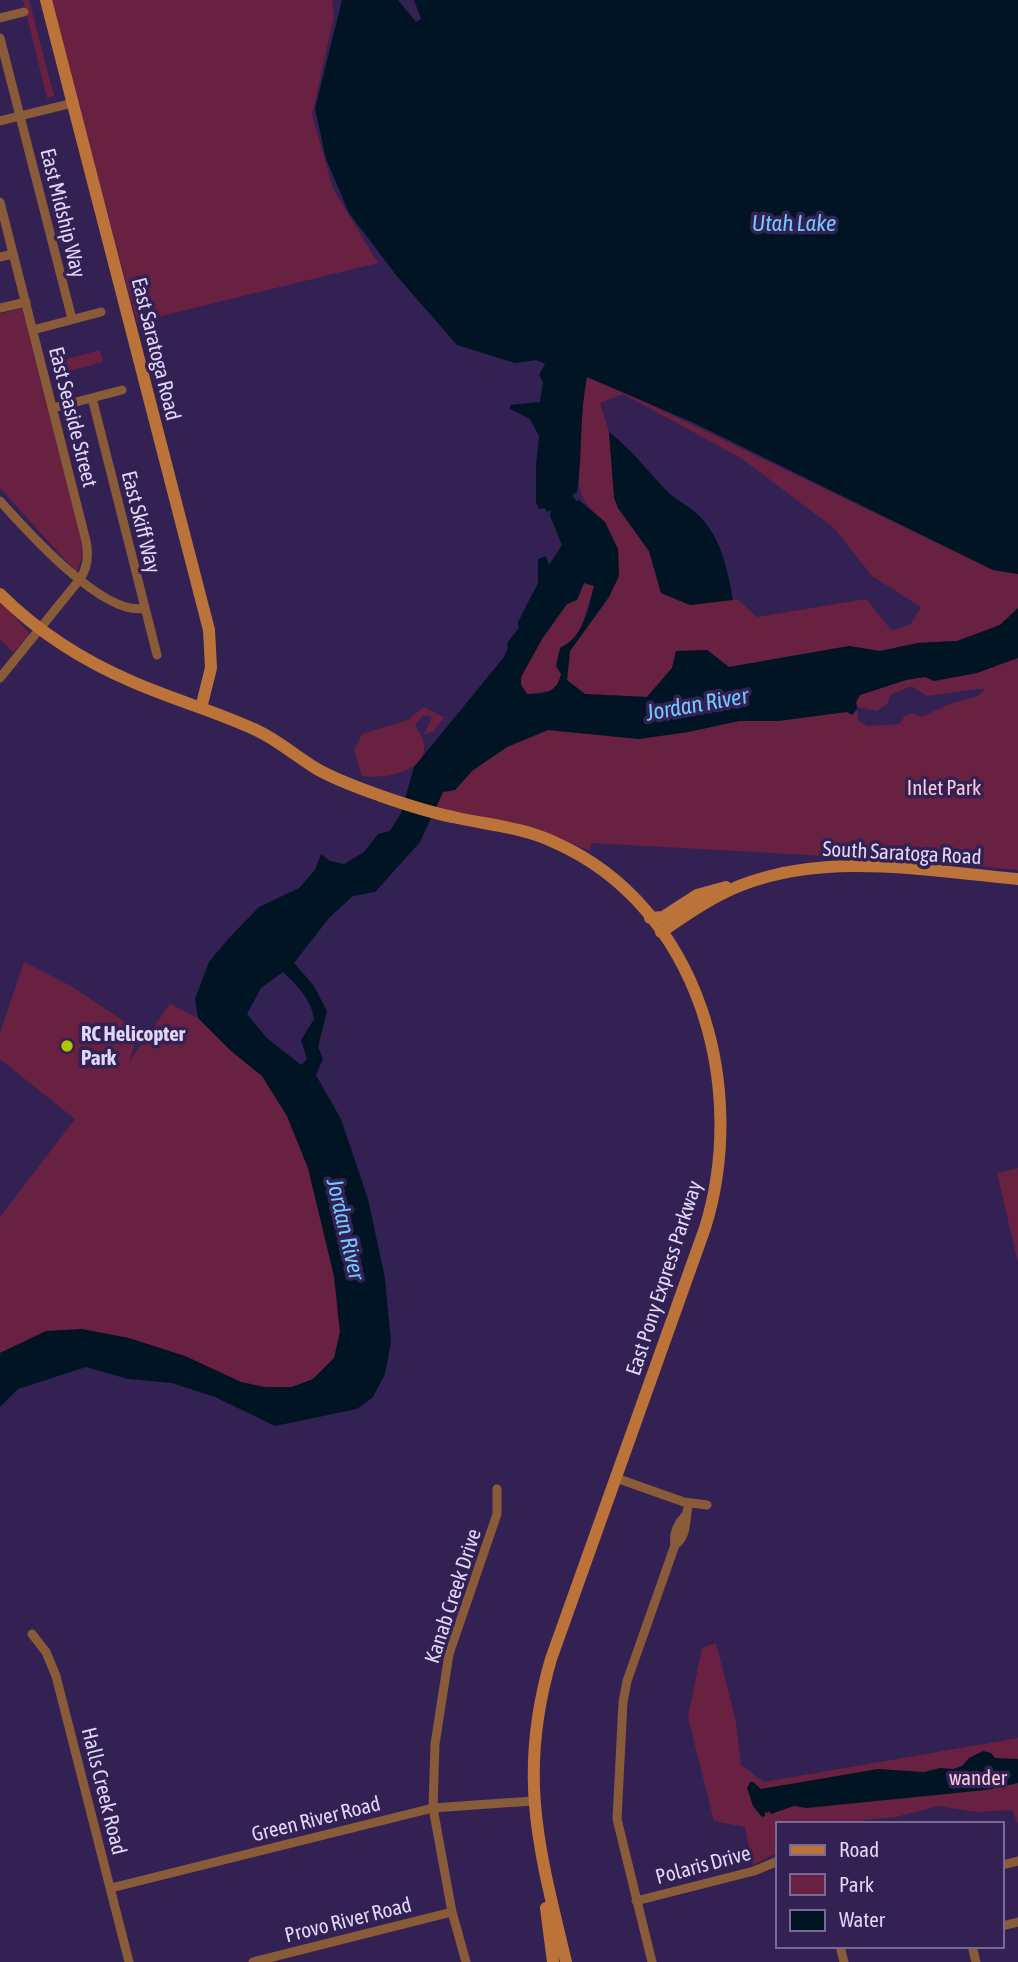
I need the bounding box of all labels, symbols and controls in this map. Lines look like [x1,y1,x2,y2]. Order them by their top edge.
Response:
street label: East Midship Way [36,146,92,280]
water label: Utah Lake [752,210,836,236]
street label: East Saratoga Road [128,275,186,423]
street label: East Seaside Street [45,344,103,489]
street label: East Skiff Way [118,468,166,576]
water label: Jordan River [643,682,751,726]
park label: Inlet Park [907,775,981,799]
street label: South Saratoga Road [822,836,982,868]
place label: RC Helicopter Park [81,1021,186,1069]
marker: RC Helicopter Park [59,1038,75,1054]
water label: Jordan River [321,1175,371,1283]
street label: East Pony Express Parkway [620,1177,706,1378]
street label: Kanab Creek Drive [419,1525,485,1666]
street label: Halls Creek Road [78,1725,132,1857]
park label: wander [949,1765,1008,1789]
street label: Green River Road [249,1790,383,1846]
legend [776,1822,1004,1948]
text: Road [839,1837,879,1861]
street label: Polaris Drive [653,1840,753,1888]
text: Park [839,1872,874,1896]
street label: Provo River Road [282,1892,414,1946]
text: Water [839,1907,886,1931]

